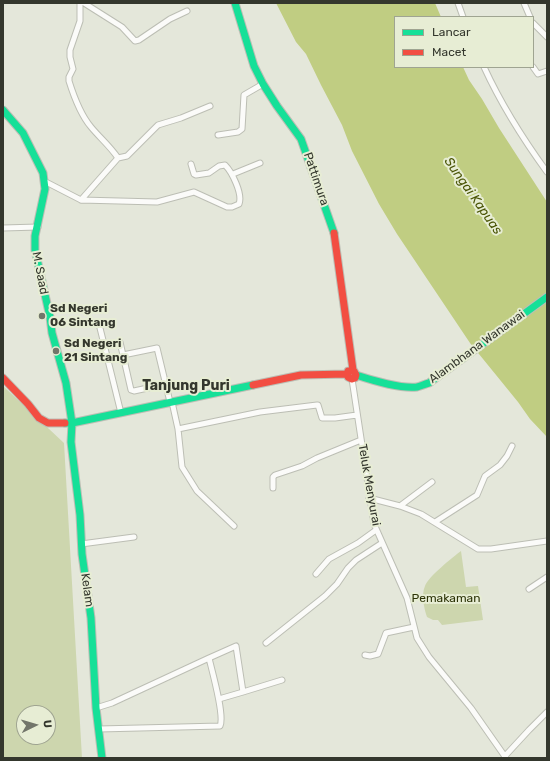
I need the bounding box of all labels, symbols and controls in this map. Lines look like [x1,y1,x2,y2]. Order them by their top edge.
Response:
legend [394,16,534,68]
text: Lancar [432,25,470,39]
text: Macet [432,45,466,59]
street label: Pattimura [300,150,332,208]
water label: Sungai Kapuas [441,154,505,238]
street label: M. Saad [29,250,51,296]
place label: Sd Negeri 06 Sintang [50,302,116,330]
street label: Alambhana Wanawai [426,307,528,387]
marker: Sd Negeri 06 Sintang [37,311,47,321]
place label: Sd Negeri 21 Sintang [64,337,127,365]
marker: Sd Negeri 21 Sintang [51,346,61,356]
district label: Tanjung Puri [142,378,230,394]
street label: Teluk Menyurai [355,443,383,527]
street label: Kelam [78,572,96,608]
park label: Pemakaman [412,592,480,606]
north arrow [16,705,56,745]
text: U [41,719,54,729]

